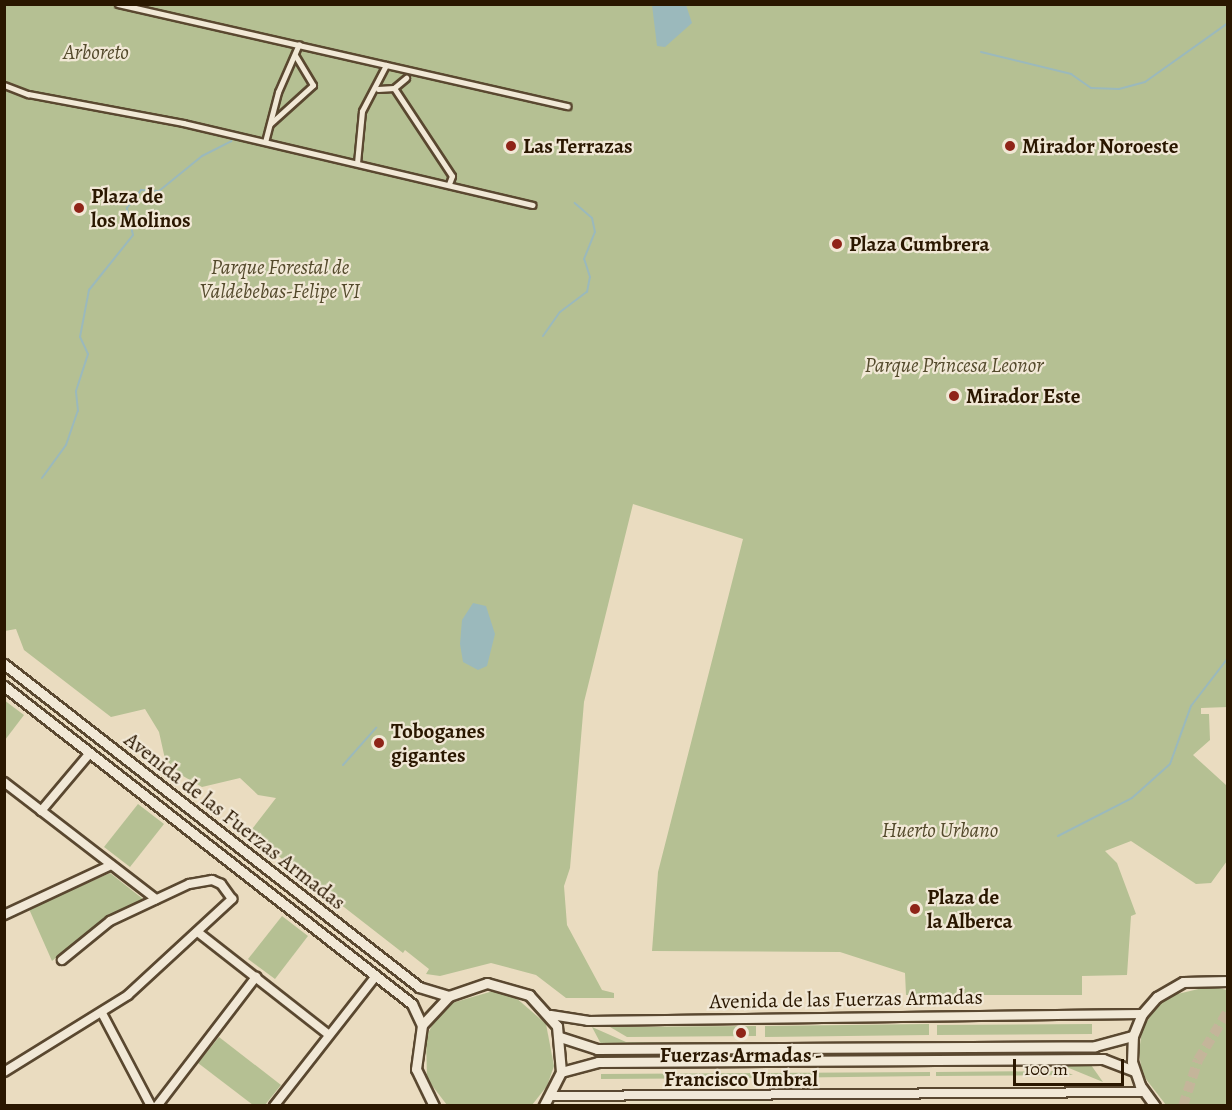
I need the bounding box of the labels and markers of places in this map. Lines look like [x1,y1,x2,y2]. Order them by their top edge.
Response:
place label: Las Terrazas [523,133,633,159]
place label: Mirador Noroeste [1022,133,1179,159]
marker: Las Terrazas [504,139,518,153]
marker: Mirador Noroeste [1003,139,1017,153]
place label: Plaza de los Molinos [91,183,191,233]
marker: Plaza de los Molinos [72,201,86,215]
place label: Plaza Cumbrera [849,231,990,257]
marker: Plaza Cumbrera [830,237,844,251]
place label: Mirador Este [966,383,1080,409]
marker: Mirador Este [947,389,961,403]
place label: Toboganes gigantes [391,718,485,768]
marker: Toboganes gigantes [372,736,386,750]
place label: Plaza de la Alberca [927,884,1013,934]
marker: Plaza de la Alberca [908,902,922,916]
marker: Fuerzas Armadas - Francisco Umbral [734,1026,748,1040]
place label: Fuerzas Armadas - Francisco Umbral [660,1042,822,1092]

